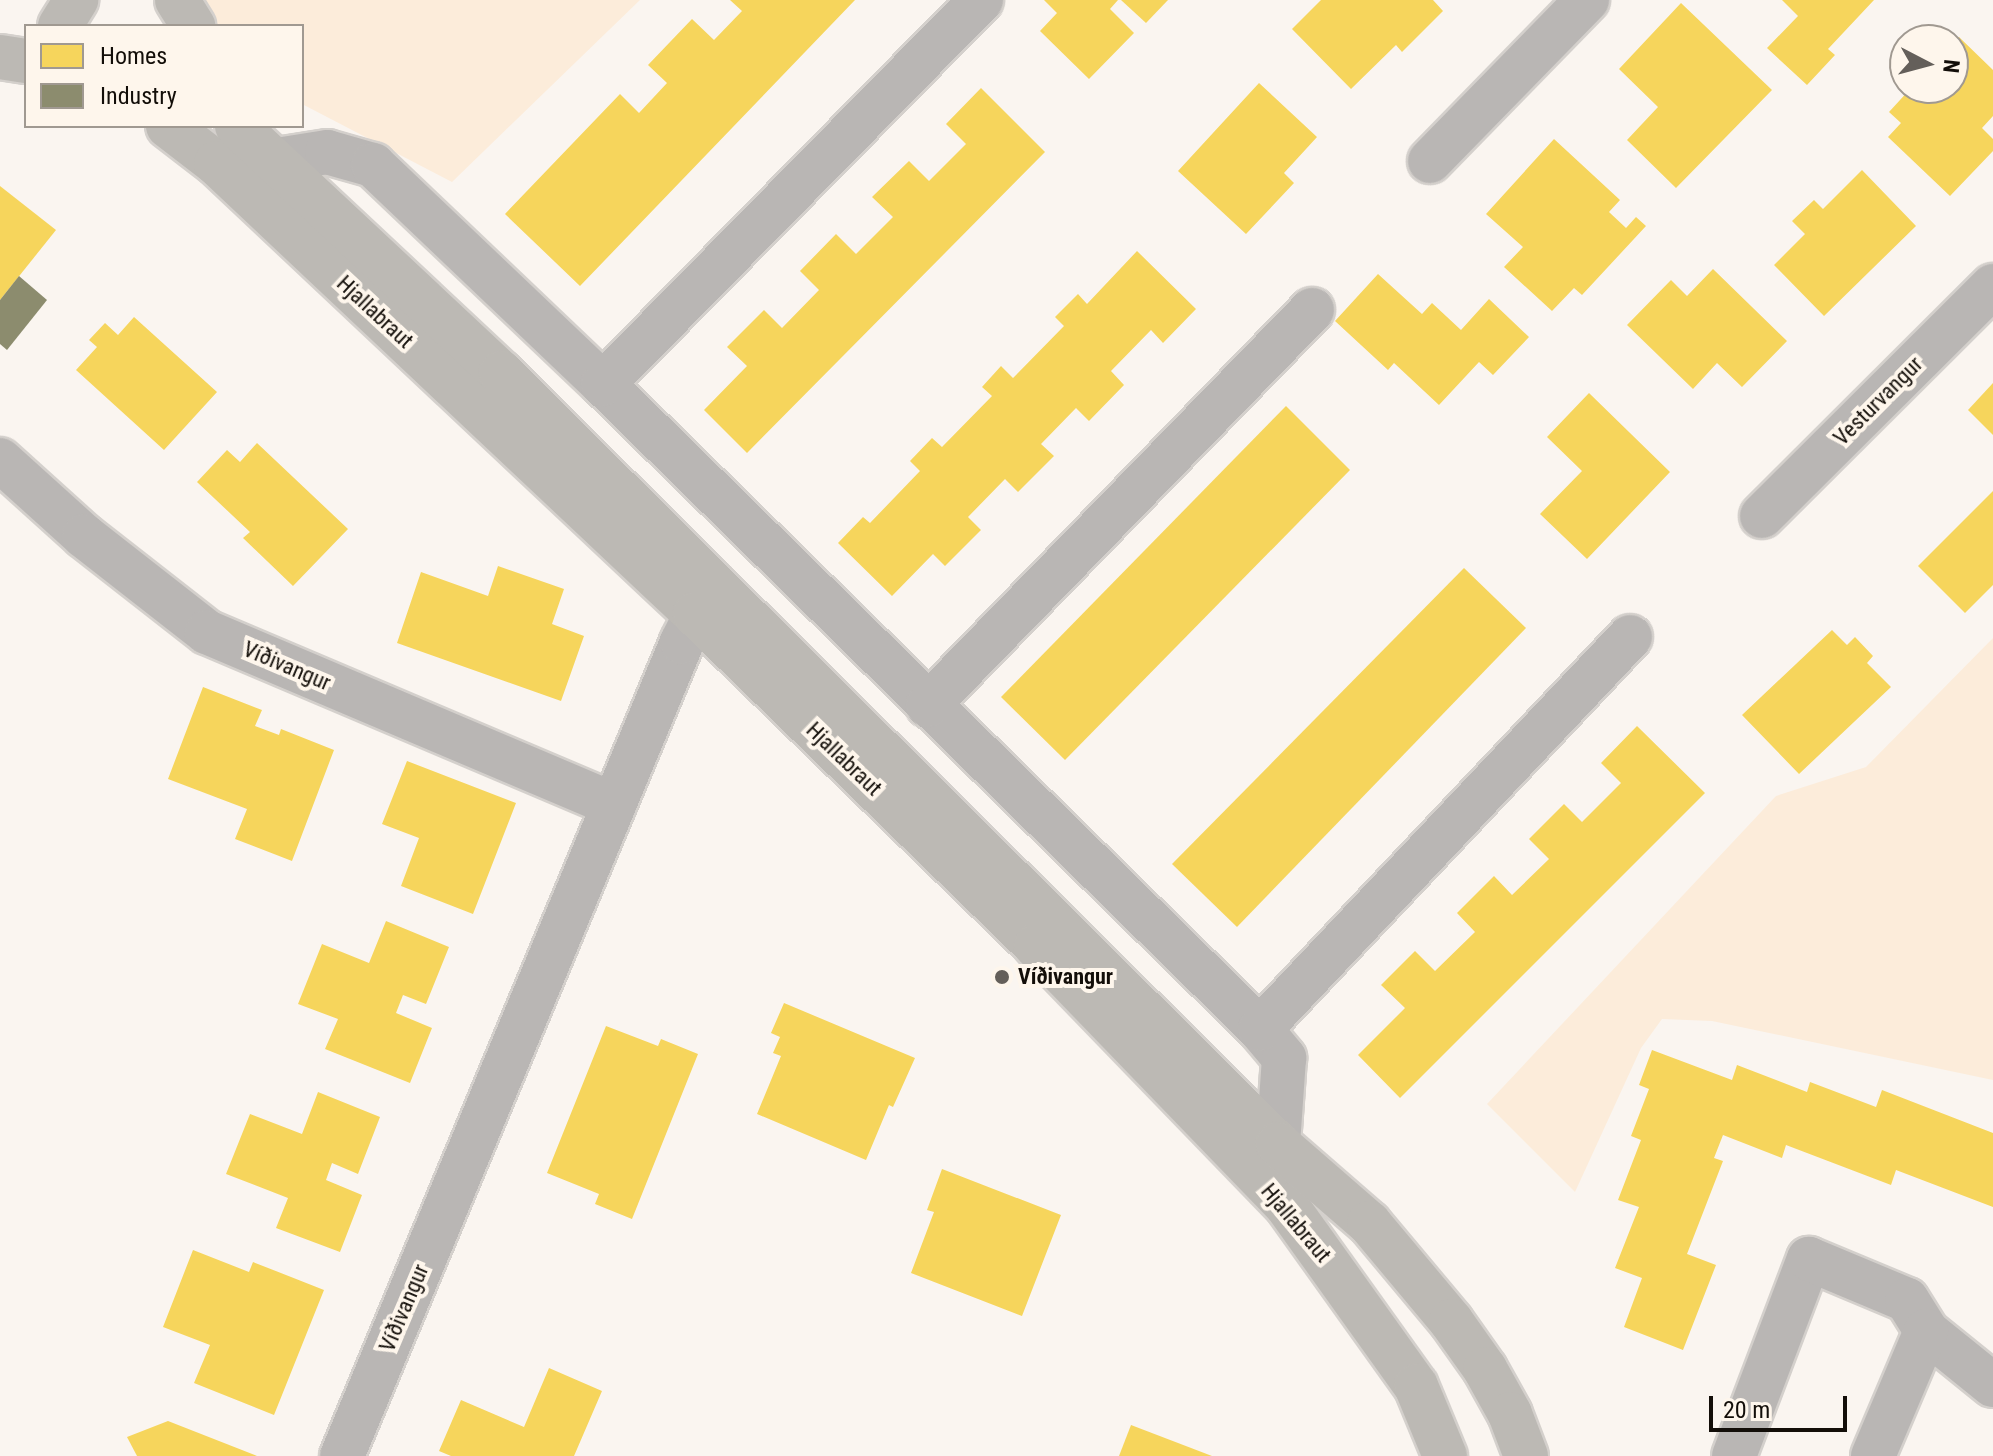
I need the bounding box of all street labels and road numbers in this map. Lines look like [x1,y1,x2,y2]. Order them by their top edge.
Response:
street label: Hjallabraut [331,270,419,354]
street label: Vesturvangur [1828,351,1928,451]
street label: Víðivangur [239,636,335,696]
street label: Hjallabraut [801,717,887,801]
street label: Hjallabraut [1255,1178,1337,1268]
street label: Víðivangur [374,1260,434,1356]

